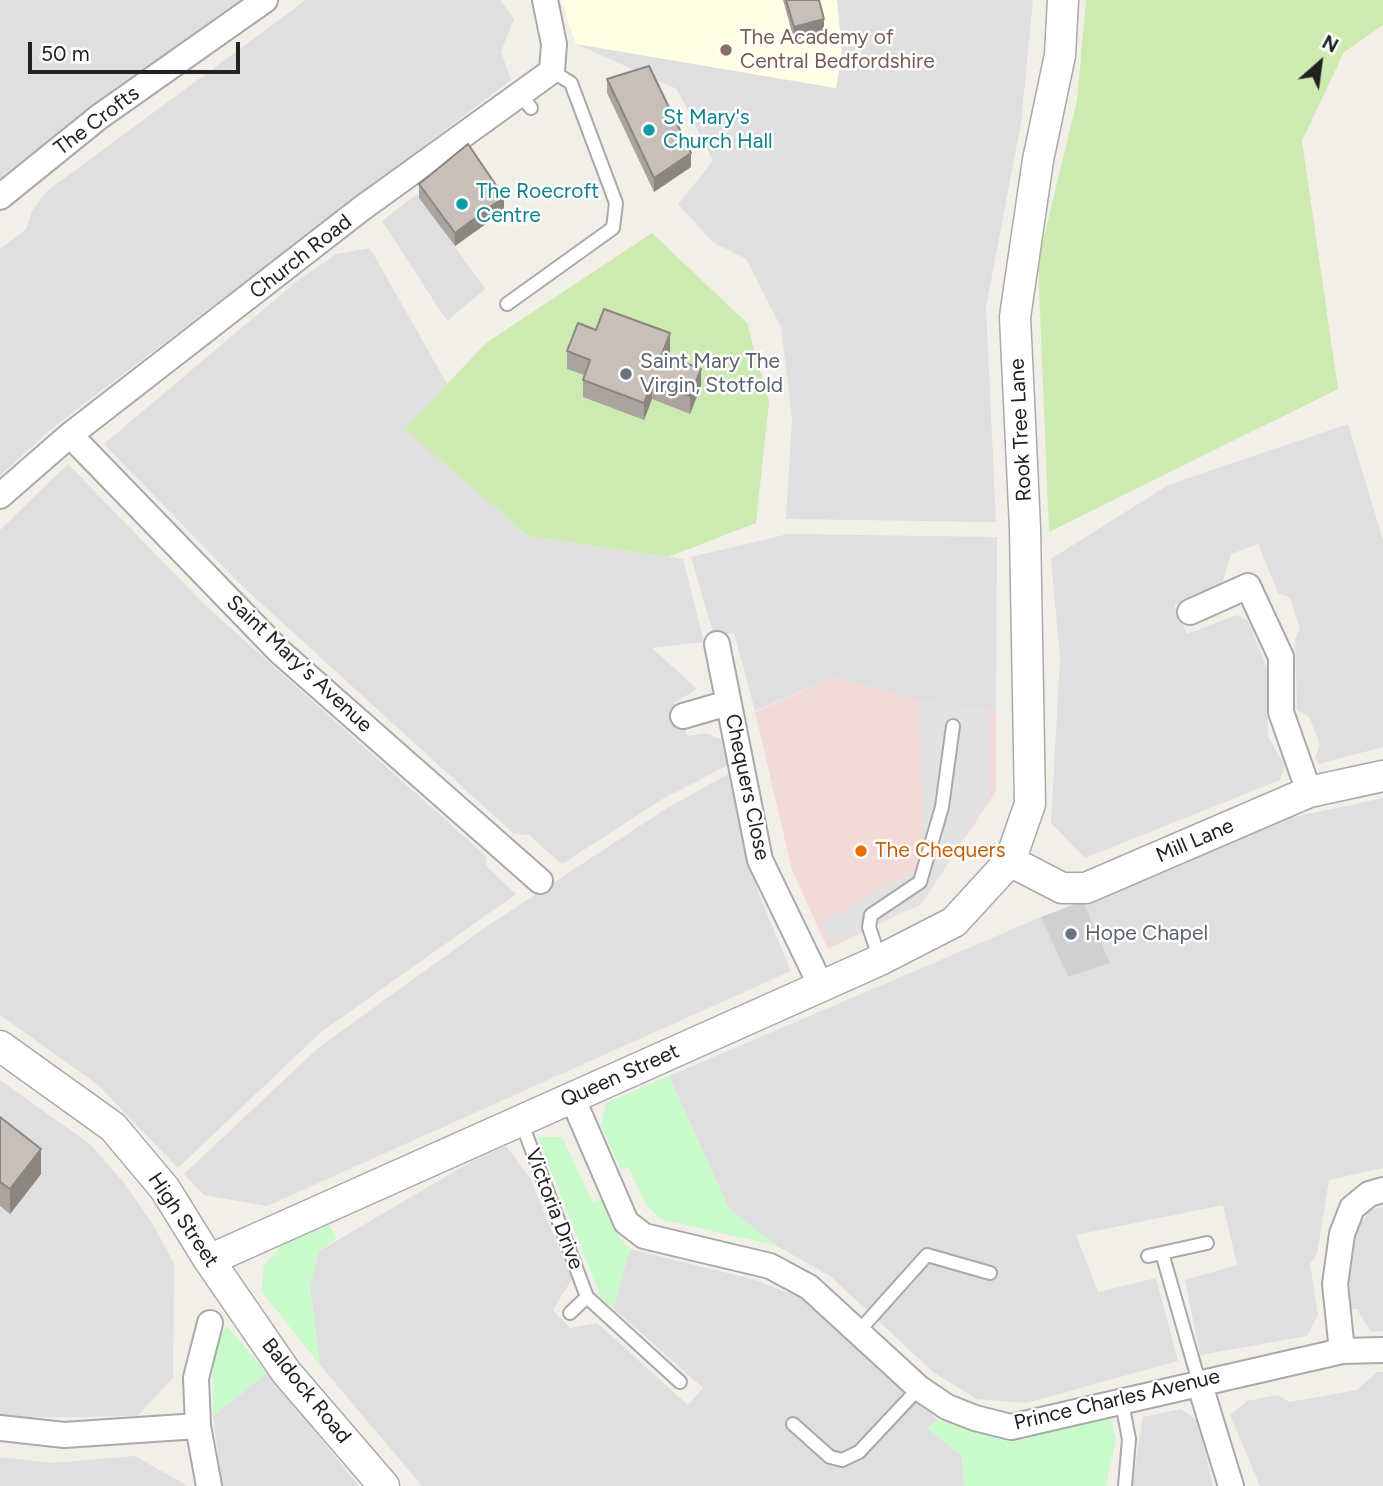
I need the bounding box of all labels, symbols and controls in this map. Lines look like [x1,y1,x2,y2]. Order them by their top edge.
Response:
place label: The Academy of Central Bedfordshire [740,25,935,75]
scale bar [32,28,243,72]
north arrow [1285,28,1355,98]
text: N [1318,30,1342,58]
text: 50 m [41,41,90,66]
marker: The Academy of Central Bedfordshire [718,42,734,58]
street label: The Crofts [50,81,144,161]
place label: St Mary's Church Hall [663,105,773,155]
marker: St Mary's Church Hall [641,122,657,138]
place label: The Roecroft Centre [476,179,599,229]
marker: The Roecroft Centre [454,196,470,212]
street label: Church Road [245,209,357,305]
place label: Saint Mary The Virgin, Stotfold [640,349,783,399]
street label: Rook Tree Lane [1005,358,1037,502]
marker: Saint Mary The Virgin, Stotfold [618,366,634,382]
street label: Saint Mary's Avenue [221,590,377,738]
street label: Chequers Close [719,712,775,862]
street label: Mill Lane [1152,813,1238,869]
place label: The Chequers [875,838,1005,864]
marker: The Chequers [853,843,869,859]
place label: Hope Chapel [1085,921,1208,947]
marker: Hope Chapel [1063,926,1079,942]
street label: Queen Street [557,1039,683,1113]
street label: Victoria Drive [519,1145,589,1273]
street label: High Street [142,1168,224,1272]
street label: Baldock Road [256,1333,356,1449]
street label: Prince Charles Avenue [1012,1364,1222,1436]

